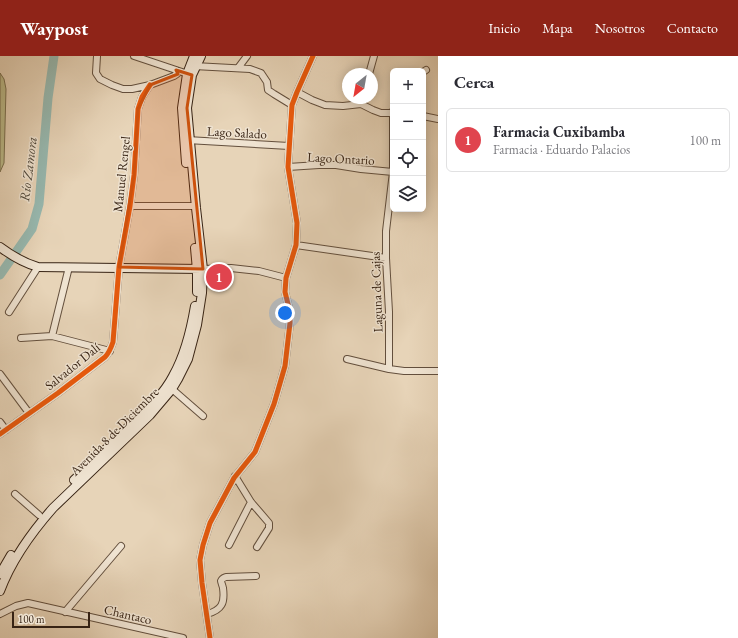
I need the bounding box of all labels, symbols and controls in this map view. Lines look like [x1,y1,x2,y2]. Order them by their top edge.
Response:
text: Waypost [20,16,88,41]
text: Inicio [489,19,520,37]
text: Mapa [542,19,573,37]
text: Nosotros [595,19,645,37]
text: Contacto [667,19,718,37]
north arrow [342,68,378,104]
map controls [390,68,426,212]
button: + [390,68,426,104]
text: Cerca [454,71,494,93]
button: − [390,104,426,140]
street label: Lago Salado [207,122,267,143]
text: Farmacia Cuxibamba [493,122,625,141]
text: 1 [465,132,471,149]
text: 100 m [690,132,721,149]
street label: Manuel Rengel [109,135,134,213]
water label: Río Zamora [15,136,41,202]
button: locate [390,140,426,176]
text: Farmacia · Eduardo Palacios [493,141,630,158]
street label: Lago Ontario [307,148,375,169]
button: layers [390,176,426,212]
street label: Laguna de Cajas [367,251,386,333]
pin: 1 [206,262,232,292]
your location [275,303,295,323]
street label: Salvador Dalí [41,338,104,394]
street label: Avenida 8 de Diciembre [66,383,162,480]
street label: Chantaco [102,601,154,628]
scale bar [12,610,90,629]
text: 100 m [18,612,45,626]

